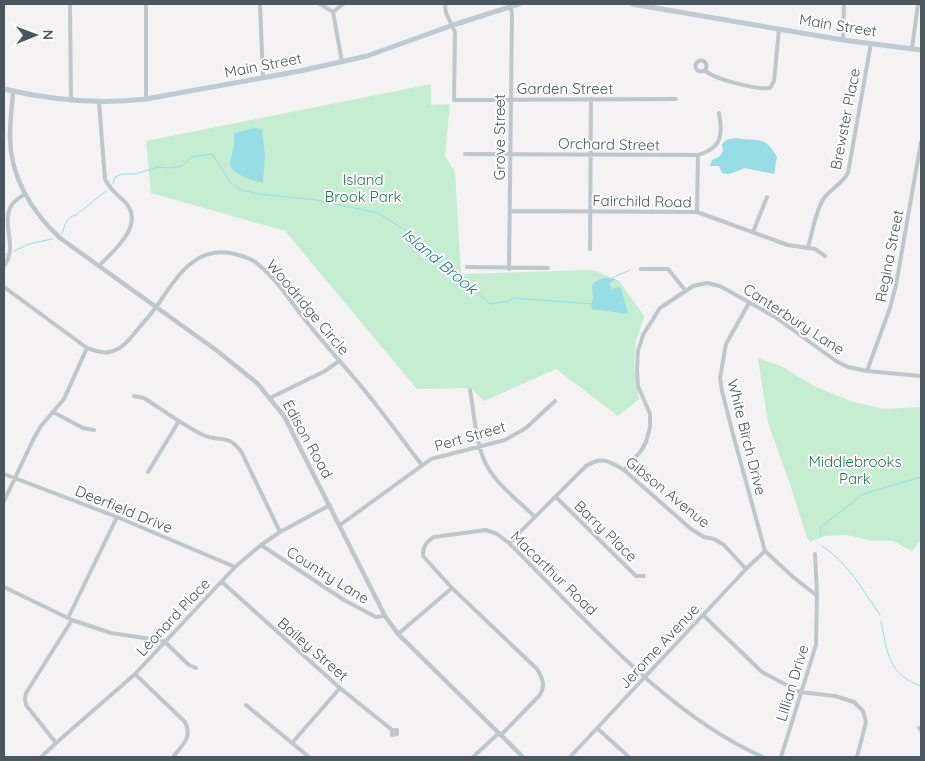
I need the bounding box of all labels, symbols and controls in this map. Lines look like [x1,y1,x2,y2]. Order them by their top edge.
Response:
street label: Main Street [798,9,878,41]
north arrow [10,10,60,60]
text: N [39,29,57,40]
street label: Main Street [223,48,303,82]
street label: Brewster Place [826,67,864,171]
street label: Garden Street [517,79,613,98]
street label: Grove Street [490,94,509,180]
street label: Orchard Street [558,134,660,154]
park label: Island Brook Park [324,170,402,206]
street label: Fairchild Road [592,191,692,211]
street label: Regina Street [871,208,907,304]
water label: Island Brook [398,224,483,299]
street label: Woodridge Circle [262,255,354,359]
street label: Canterbury Lane [740,279,848,359]
street label: White Birch Drive [723,377,771,497]
street label: Edison Road [279,396,337,482]
street label: Pert Street [432,417,508,455]
street label: Gibson Avenue [622,452,714,532]
park label: Middlebrooks Park [808,452,902,488]
street label: Deerfield Drive [73,481,175,537]
street label: Barry Place [570,496,642,566]
street label: Macarthur Road [507,527,601,619]
street label: Country Lane [283,542,373,608]
street label: Leonard Place [132,574,214,660]
street label: Jerome Avenue [615,600,703,692]
street label: Bailey Street [274,613,352,685]
street label: Lillian Drive [771,642,813,724]

